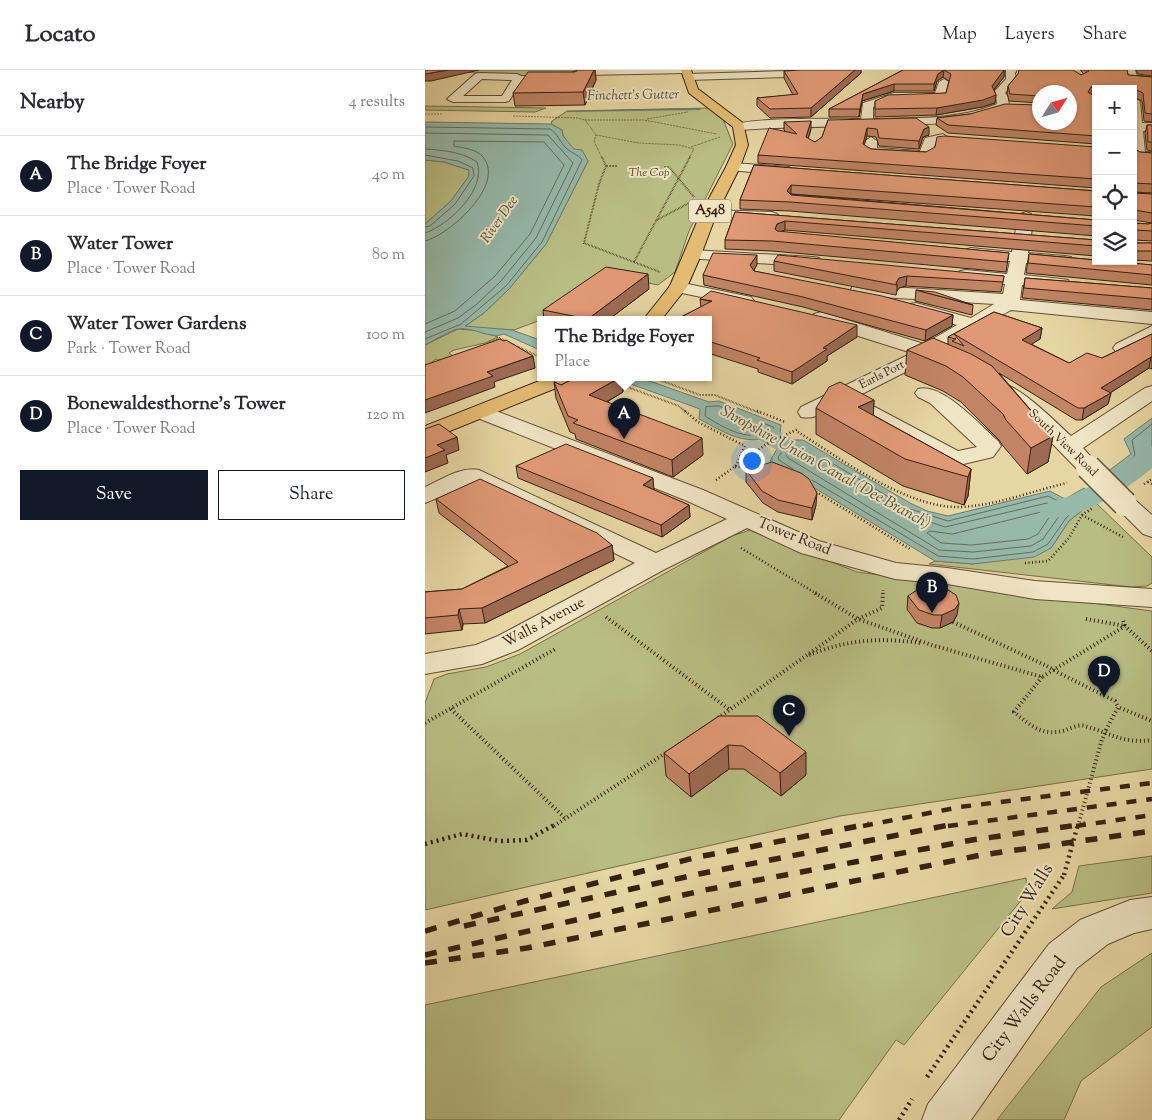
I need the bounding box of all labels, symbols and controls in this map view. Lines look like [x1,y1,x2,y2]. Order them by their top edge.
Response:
text: Locato [25,18,96,52]
text: Map [942,22,977,48]
text: Layers [1005,22,1055,48]
text: Share [1083,22,1127,48]
water label: Finchett's Gutter [587,85,679,107]
north arrow [1032,85,1077,130]
map controls [1092,85,1137,265]
button: + [1092,85,1137,130]
text: Nearby [20,88,85,118]
text: 4 results [349,91,405,114]
button: − [1092,130,1137,175]
text: The Bridge Foyer [67,151,206,178]
text: A [30,164,43,187]
text: 40 m [372,164,405,187]
park label: The Cop [628,164,670,182]
button: locate [1092,175,1137,220]
text: Place · Tower Road [67,178,196,201]
water label: River Dee [476,192,524,248]
road number: A548 [689,200,731,222]
button: layers [1092,220,1137,265]
text: Water Tower [67,231,173,258]
text: B [31,244,41,267]
text: 80 m [372,244,405,267]
text: Place · Tower Road [67,258,196,281]
text: Water Tower Gardens [67,311,247,338]
popup [537,316,712,381]
text: C [30,324,42,347]
text: 100 m [366,324,405,347]
text: The Bridge Foyer [555,324,694,351]
text: Park · Tower Road [67,338,191,361]
text: Place [555,351,590,374]
street label: Earls Port [856,356,908,394]
text: Bonewaldesthorne's Tower [67,391,286,418]
pin: A [608,398,640,439]
water label: Shropshire Union Canal (Dee Branch) [716,400,934,536]
text: D [30,404,42,427]
text: 120 m [367,404,405,427]
street label: South View Road [1024,405,1102,481]
text: Place · Tower Road [67,418,196,441]
your location [739,448,765,474]
button: Save [20,470,208,520]
button: Share [218,470,405,520]
street label: Tower Road [754,513,834,561]
pin: B [916,572,948,613]
street label: Walls Avenue [499,593,589,653]
pin: D [1088,656,1120,697]
pin: C [773,695,805,736]
street label: City Walls [995,859,1061,943]
street label: City Walls Road [976,952,1074,1068]

